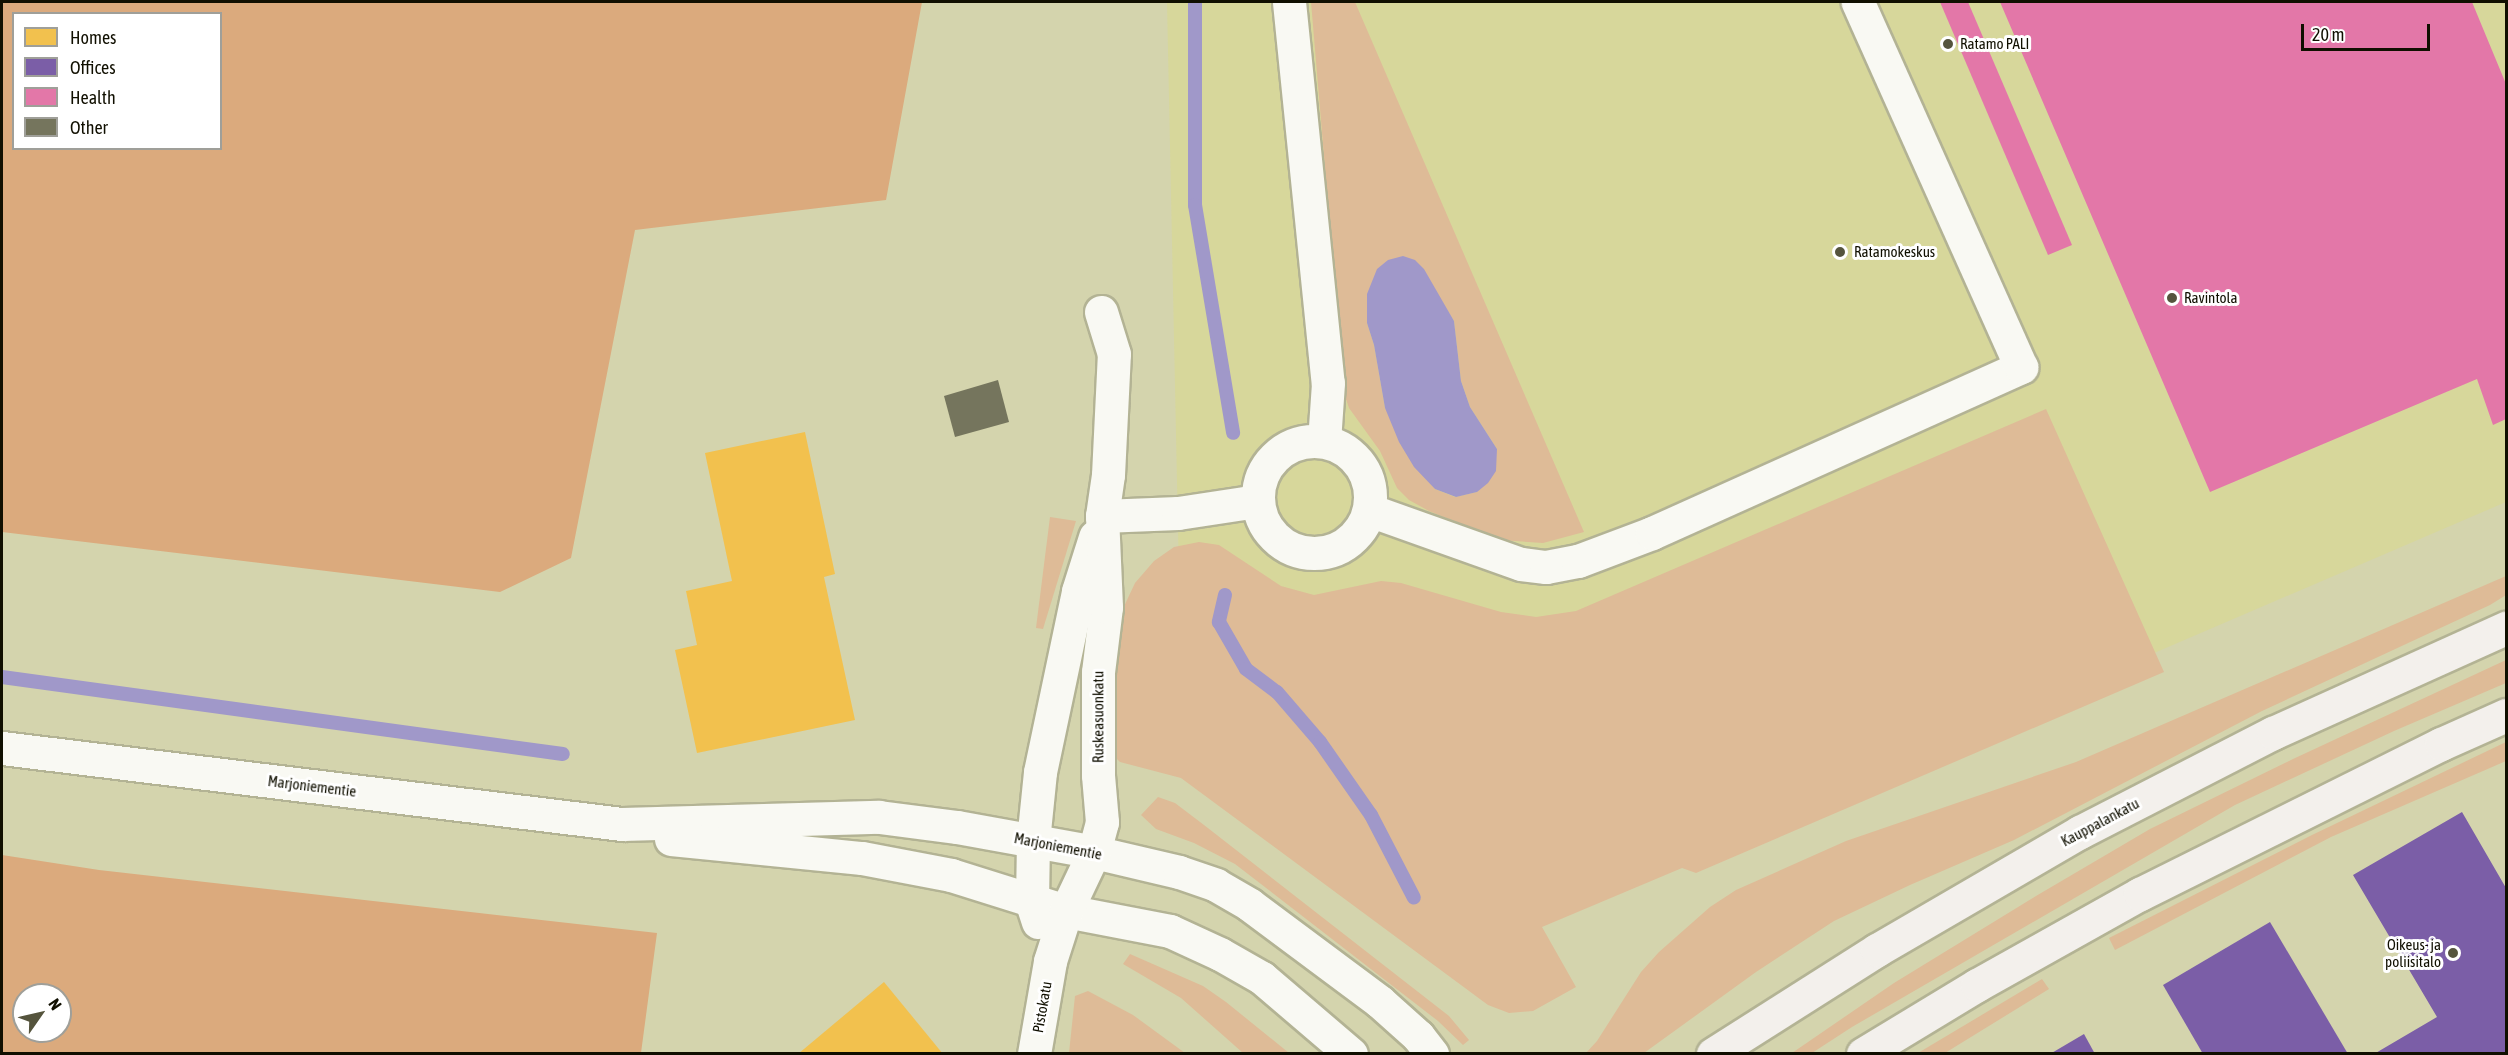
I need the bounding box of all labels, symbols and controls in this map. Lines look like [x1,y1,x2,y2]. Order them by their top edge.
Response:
legend [12,12,222,150]
scale bar [2304,12,2433,50]
text: 20 m [2312,24,2344,45]
text: Homes [70,27,116,48]
place label: Ratamo PALI [1960,35,2029,53]
marker: Ratamo PALI [1941,37,1955,51]
text: Offices [70,57,116,78]
text: Health [70,87,116,108]
text: Other [70,117,108,138]
marker: Ratamokeskus [1831,243,1849,261]
place label: Ratamokeskus [1854,243,1935,261]
place label: Ravintola [2184,289,2238,307]
marker: Ravintola [2165,291,2179,305]
street label: Ruskeasuonkatu [1089,671,1107,763]
street label: Marjoniementie [267,772,357,800]
street label: Kauppalankatu [2058,794,2142,850]
street label: Marjoniementie [1013,829,1103,863]
place label: Oikeus- ja poliisitalo [2385,935,2441,970]
marker: Oikeus- ja poliisitalo [2446,946,2460,960]
street label: Pistokatu [1029,980,1055,1034]
north arrow [12,983,72,1043]
text: N [45,995,65,1013]

